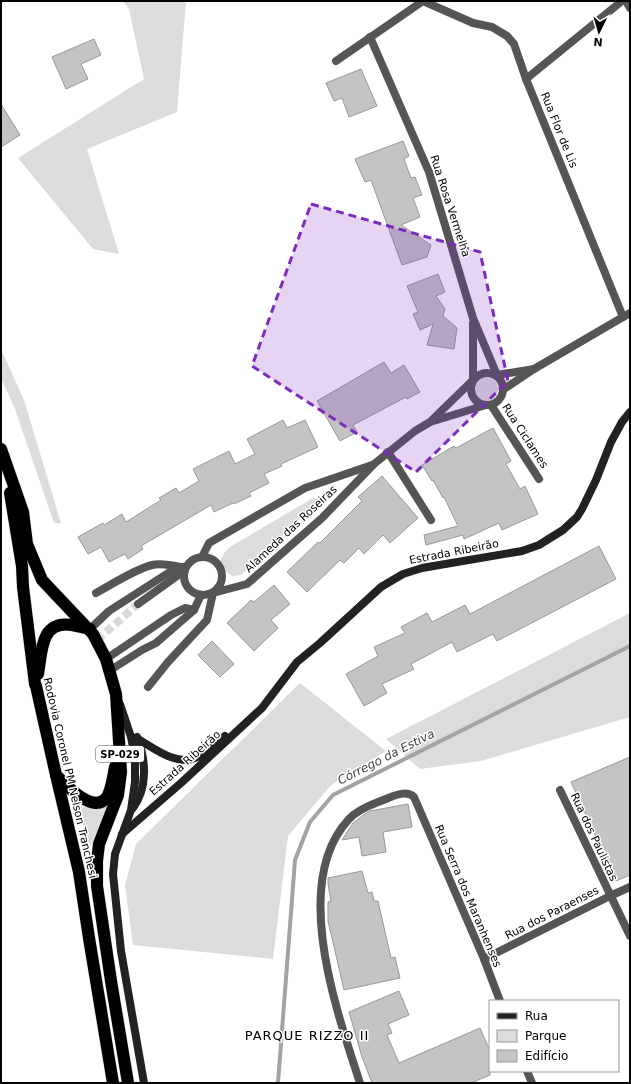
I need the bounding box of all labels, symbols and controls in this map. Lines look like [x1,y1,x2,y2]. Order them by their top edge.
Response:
north arrow [579,12,619,52]
text: N [593,35,603,48]
street label: Rua Flor de Lis [538,90,580,170]
street label: Rua Rosa Vermelha [427,153,473,259]
street label: Rua Ciclames [499,401,551,471]
street label: Alameda das Roseiras [242,483,340,575]
street label: Estrada Ribeirão [408,537,500,567]
street label: Rodovia Coronel PM Nelson Tranchesi [41,676,99,880]
water label: Córrego da Estiva [335,727,437,787]
street label: Estrada Ribeirão [147,728,223,798]
road number: SP-029 [96,746,144,762]
street label: Rua dos Paulistas [568,791,620,883]
street label: Rua Serra dos Maranhenses [432,823,504,969]
street label: Rua dos Paraenses [503,884,601,942]
legend [489,1000,619,1072]
text: Rua [525,1009,548,1023]
district label: PARQUE RIZZO II [245,1028,369,1043]
text: Parque [525,1029,566,1043]
text: Edifício [525,1049,568,1063]

